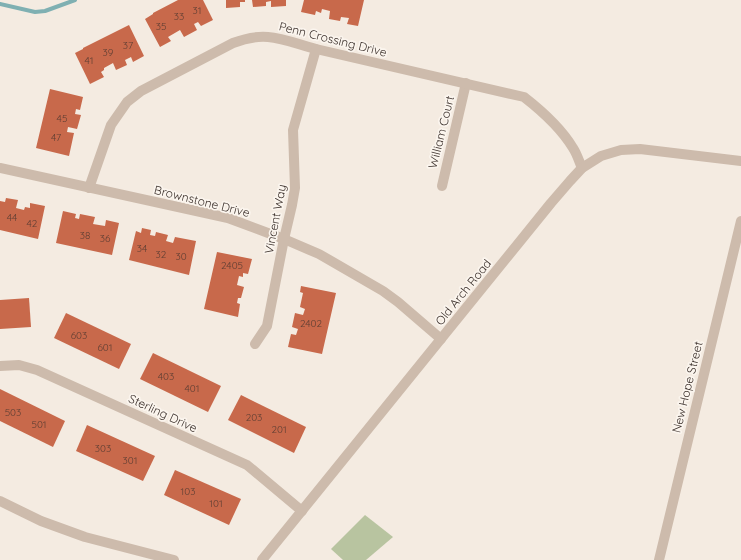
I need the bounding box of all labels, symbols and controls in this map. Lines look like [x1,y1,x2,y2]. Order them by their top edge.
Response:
house number: 31 [193,4,201,17]
house number: 33 [174,10,184,23]
street label: Penn Crossing Drive [277,18,389,60]
house number: 35 [156,20,166,33]
house number: 37 [123,39,133,52]
house number: 39 [103,46,114,59]
house number: 41 [85,54,93,67]
street label: William Court [425,94,457,170]
house number: 45 [57,112,67,125]
house number: 47 [51,131,61,144]
street label: Brownstone Drive [153,182,252,220]
street label: Vincent Way [261,183,289,255]
house number: 44 [7,211,17,224]
house number: 42 [27,217,38,230]
house number: 38 [80,229,90,242]
house number: 36 [100,232,111,245]
house number: 34 [137,242,147,255]
house number: 32 [156,248,167,261]
house number: 30 [175,250,187,263]
street label: Old Arch Road [432,256,494,328]
house number: 2405 [221,259,243,272]
house number: 2402 [300,317,323,330]
house number: 603 [71,329,87,342]
street label: New Hope Street [668,340,706,434]
house number: 601 [97,341,113,354]
house number: 403 [158,370,174,383]
house number: 401 [185,382,199,395]
street label: Sterling Drive [126,391,200,436]
house number: 503 [5,406,21,419]
house number: 203 [246,411,262,424]
house number: 501 [31,418,47,431]
house number: 201 [271,423,287,436]
house number: 303 [95,442,111,455]
house number: 301 [123,454,137,467]
house number: 103 [181,485,195,498]
house number: 101 [209,497,223,510]

